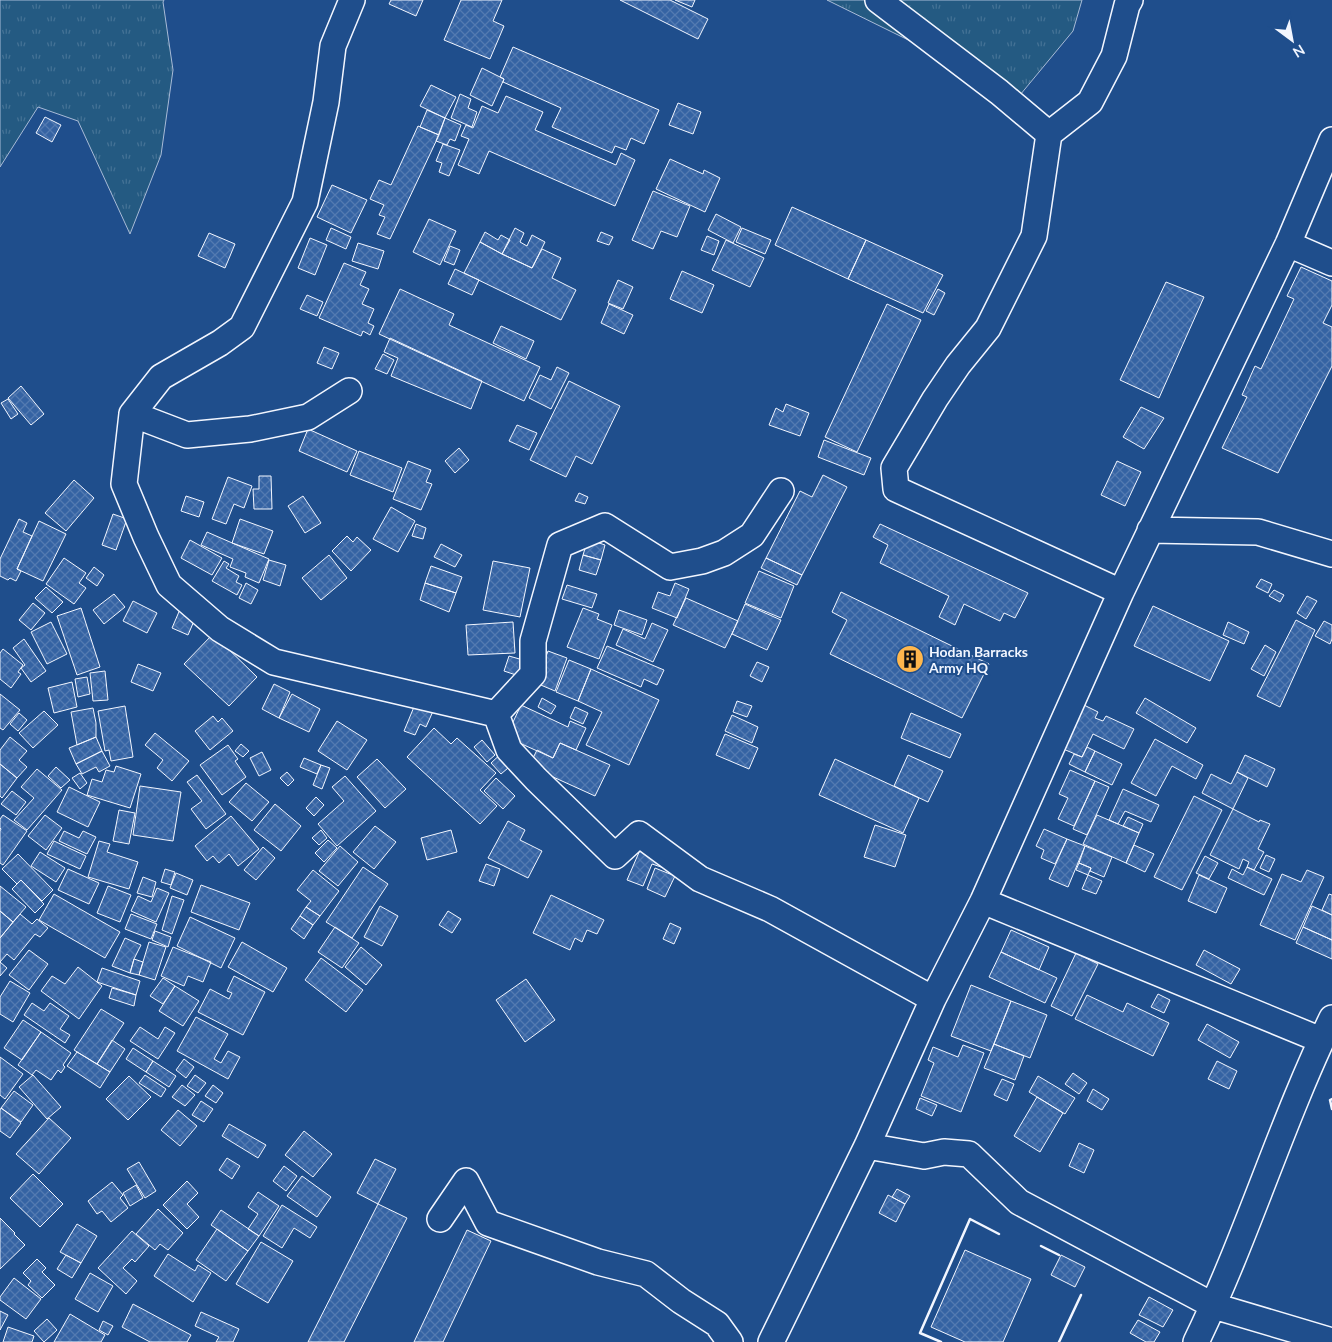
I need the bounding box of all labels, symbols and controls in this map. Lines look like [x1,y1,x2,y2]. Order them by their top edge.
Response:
north arrow [1267,15,1317,65]
text: N [1290,41,1308,62]
place label: Hodan Barracks Army HQ [928,643,1028,676]
building icon: Hodan Barracks Army HQ [895,644,925,674]

